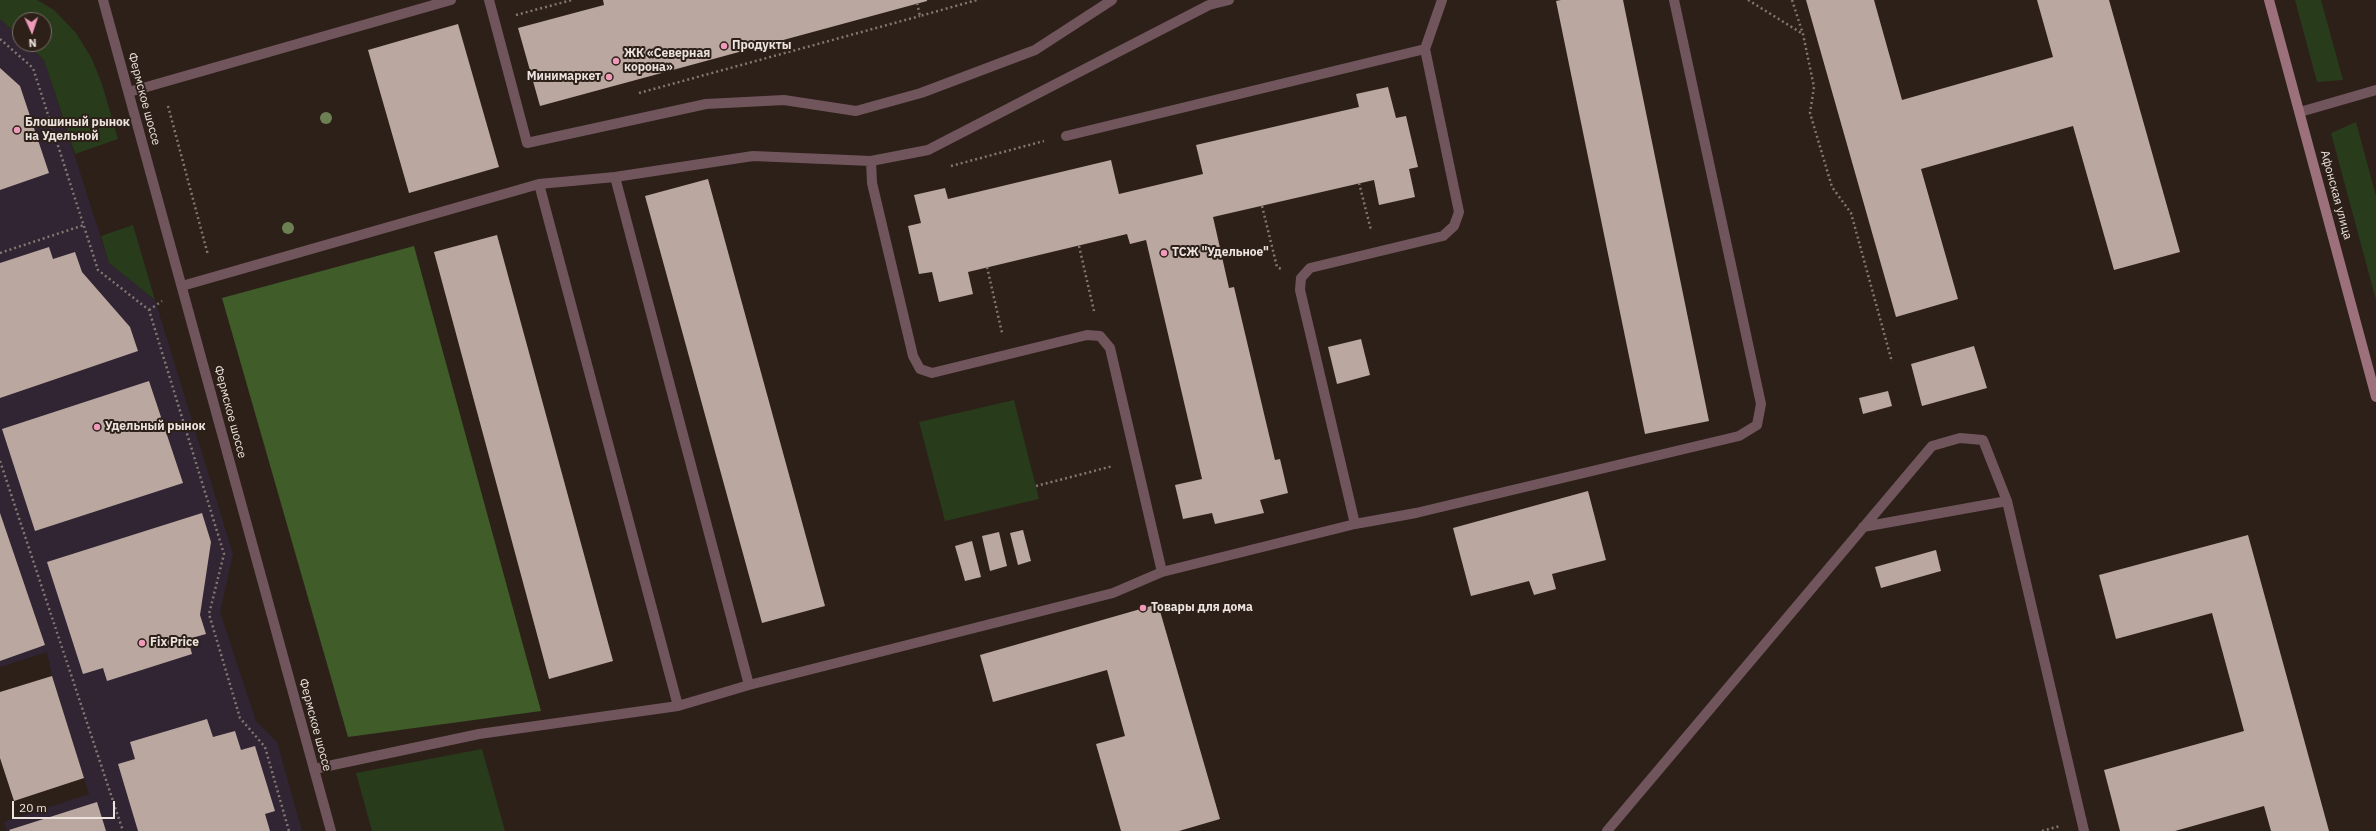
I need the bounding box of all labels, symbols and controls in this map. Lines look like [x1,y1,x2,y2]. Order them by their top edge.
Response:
north arrow [12,12,52,52]
text: N [28,36,37,50]
place label: Продукты [732,39,791,53]
marker: Продукты [719,41,729,51]
place label: ЖК «Северная корона» [624,47,710,75]
street label: Фермское шоссе [125,51,163,147]
marker: ЖК «Северная корона» [611,56,621,66]
place label: Минимаркет [527,70,601,84]
marker: Минимаркет [604,72,614,82]
place label: Блошиный рынок на Удельной [25,116,130,144]
marker: Блошиный рынок на Удельной [12,125,22,135]
street label: Афонская улица [2317,149,2355,241]
place label: ТСЖ "Удельное" [1172,246,1269,260]
marker: ТСЖ "Удельное" [1159,248,1169,258]
street label: Фермское шоссе [211,364,249,460]
place label: Удельный рынок [105,420,206,434]
marker: Удельный рынок [92,422,102,432]
place label: Товары для дома [1151,601,1253,615]
marker: Товары для дома [1138,603,1148,613]
place label: Fix Price [150,636,199,650]
marker: Fix Price [137,638,147,648]
street label: Фермское шоссе [296,677,334,773]
scale bar [14,793,117,819]
text: 20 m [19,800,47,815]

